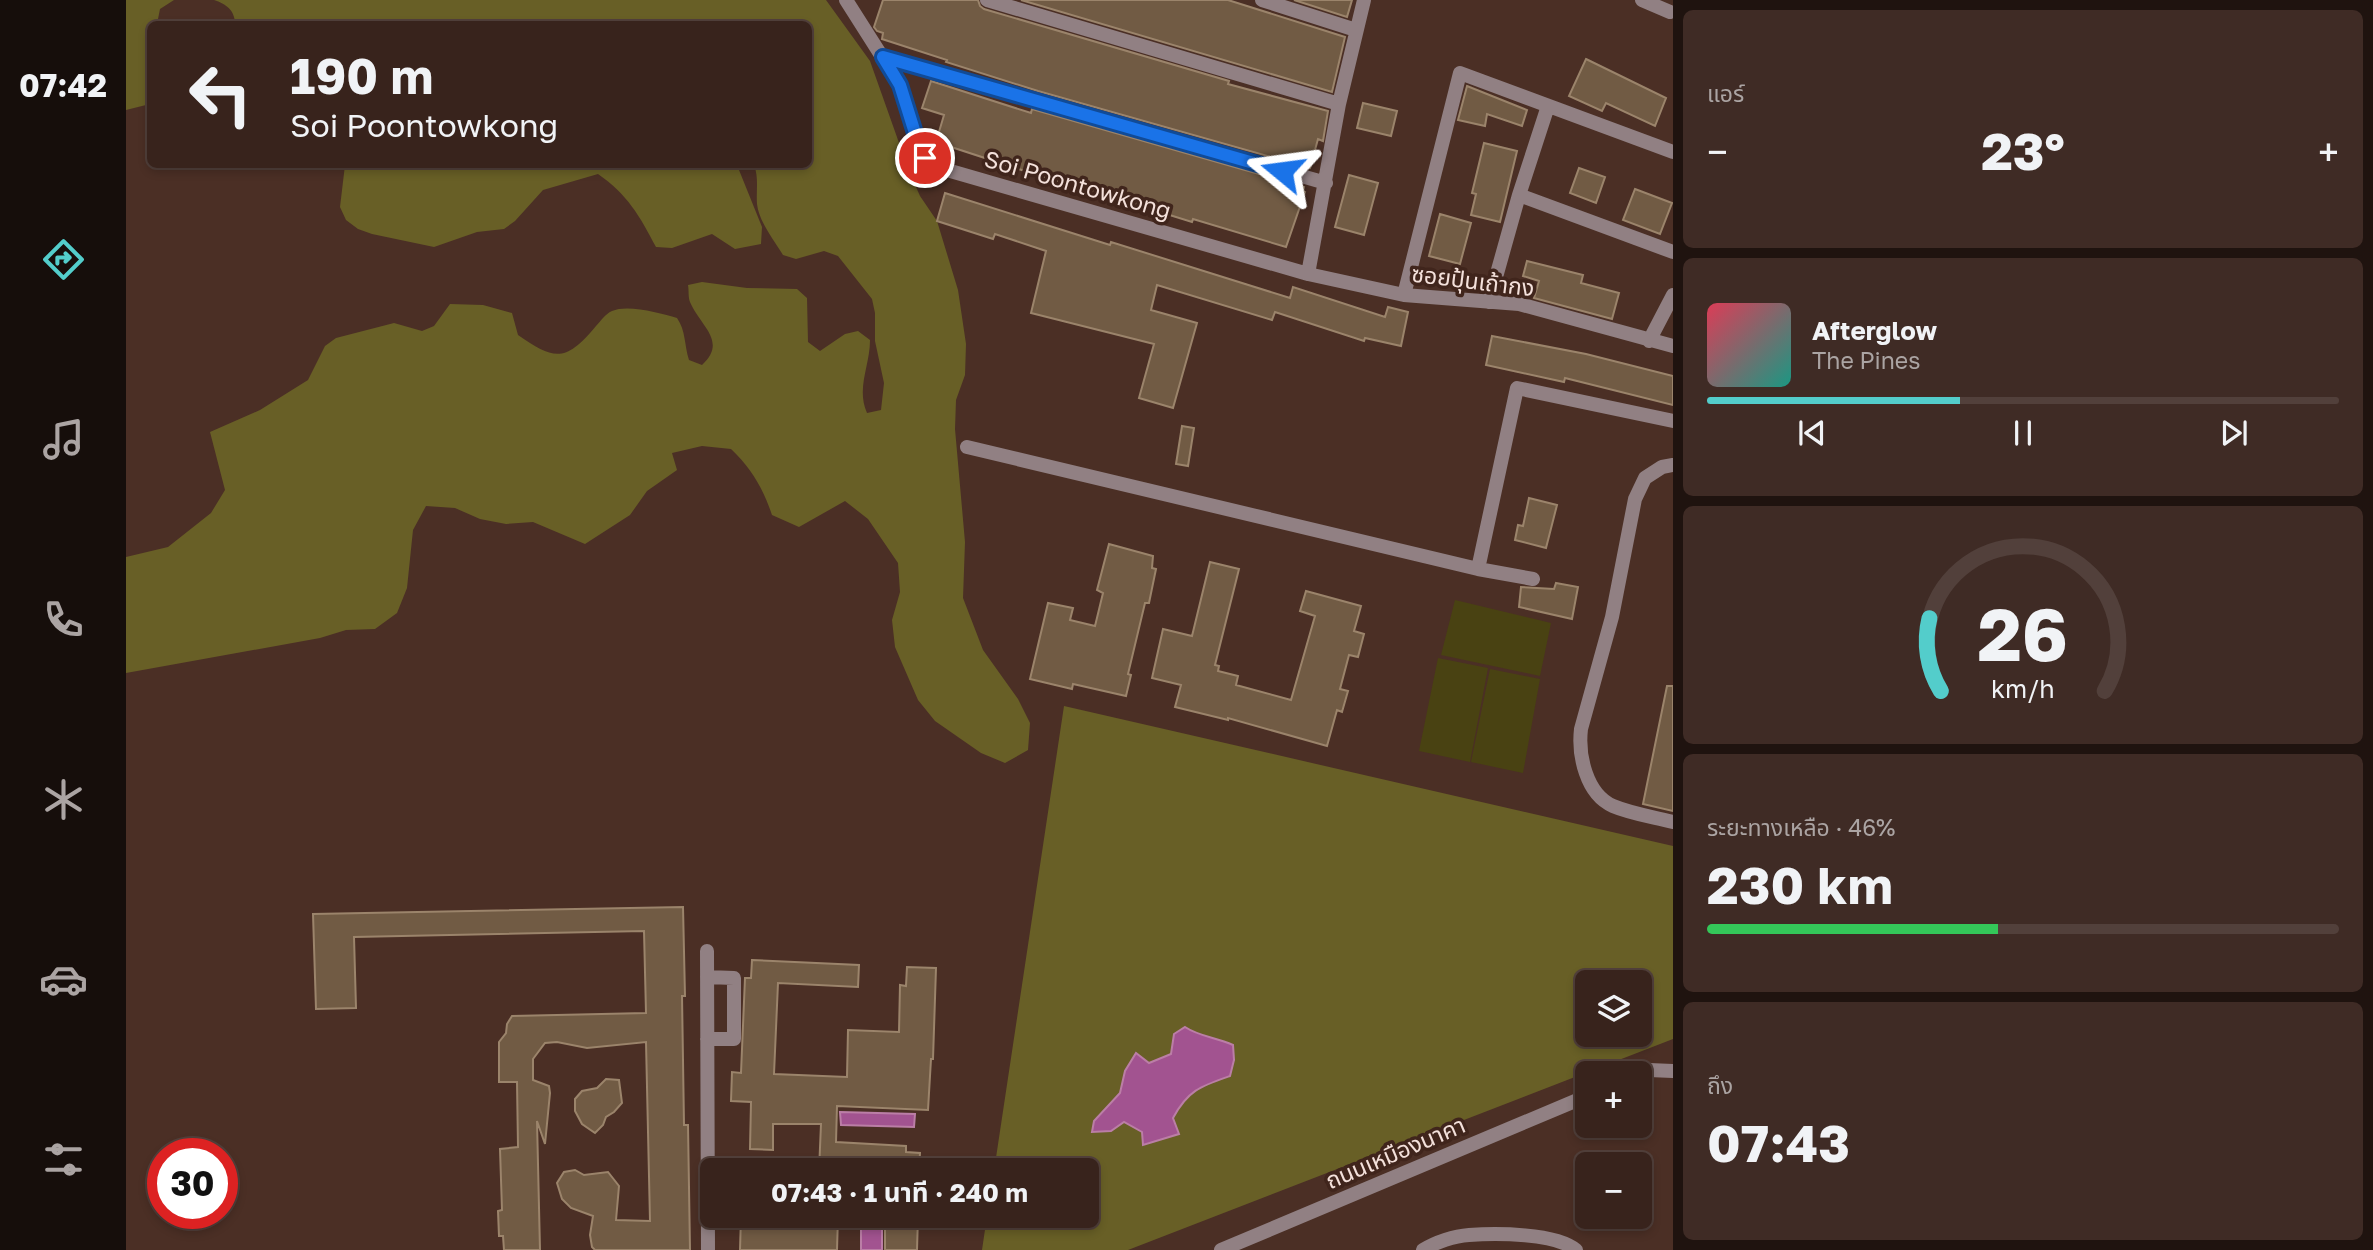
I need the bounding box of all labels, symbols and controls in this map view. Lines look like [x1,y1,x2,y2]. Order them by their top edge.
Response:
text: 190 m [290,46,433,105]
icon: left [175,49,266,140]
text: 07:42 [19,66,107,104]
text: แอร์ [1707,79,1744,107]
text: Soi Poontowkong [290,106,558,144]
text: 23° [1981,119,2065,181]
pin [895,128,955,188]
text: − [1707,129,1728,174]
text: + [2318,129,2339,174]
position arrow [1245,134,1319,208]
icon: arrive [906,139,944,177]
street label: Soi Poontowkong [981,144,1175,224]
icon: directions [39,235,88,284]
street label: ซอยปุ้นเถ้ากง [1410,259,1536,302]
text: Afterglow [1812,315,1937,346]
text: The Pines [1812,346,1920,374]
icon: previous [1793,414,1831,452]
icon: pause [2004,414,2042,452]
icon: next [2215,414,2253,452]
icon: music [39,415,88,464]
text: 26 [1978,590,2068,677]
icon: phone [39,595,88,644]
text: km/h [1991,673,2055,704]
icon: climate [39,775,88,824]
text: ระยะทางเหลือ · 46% [1707,813,1895,841]
text: 230 km [1707,853,1893,915]
icon: car [39,955,88,1004]
map controls [1575,970,1652,1229]
button: layers [1575,970,1652,1047]
button: + [1575,1061,1652,1138]
text: ถึง [1707,1071,1733,1099]
street label: ถนนเหมืองนาคา [1321,1110,1469,1194]
text: 07:43 [1707,1111,1850,1173]
icon: filters [39,1135,88,1184]
speed limit sign: 30 [147,1138,238,1229]
button: − [1575,1152,1652,1229]
text: 07:43 · 1 นาที · 240 m [771,1177,1028,1208]

